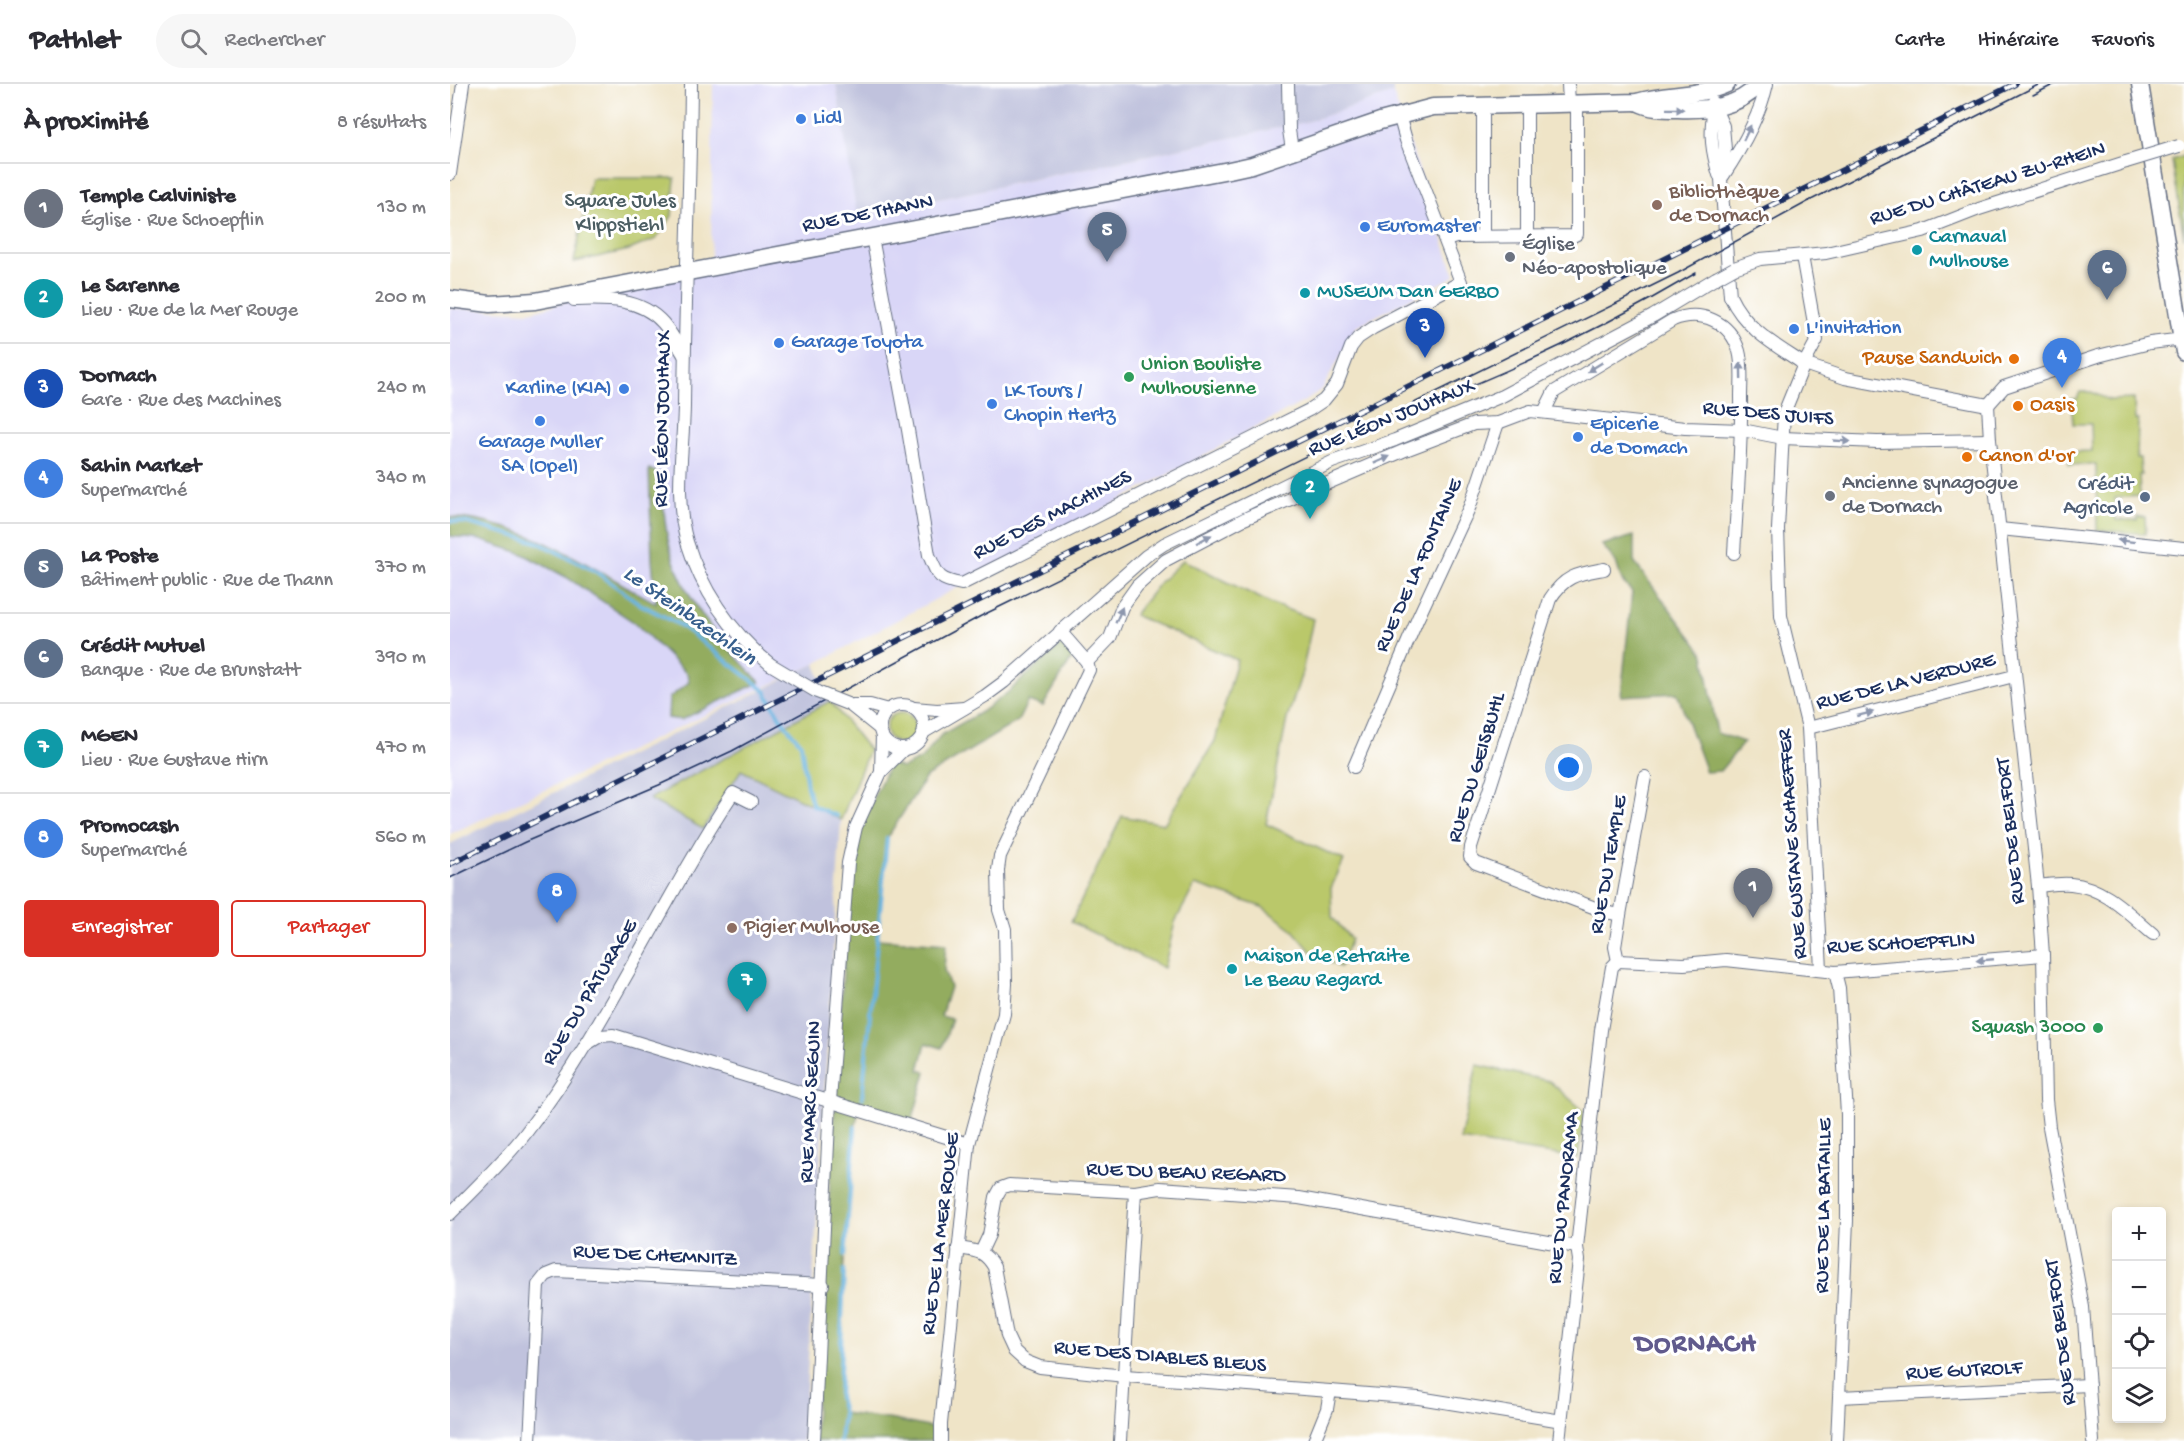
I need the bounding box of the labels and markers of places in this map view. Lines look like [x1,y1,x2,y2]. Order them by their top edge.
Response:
place label: Lidl [813,107,842,132]
marker: Lidl [794,112,808,126]
place label: Bibliothèque de Dornach [1668,181,1781,230]
marker: Bibliothèque de Dornach [1650,198,1664,212]
pin: 5 [1088,212,1126,262]
place label: Euromaster [1377,215,1481,240]
marker: Euromaster [1358,220,1372,234]
place label: Carnaval Mulhouse [1929,226,2010,275]
place label: Église Néo-apostolique [1522,233,1668,282]
marker: Carnaval Mulhouse [1910,243,1924,257]
marker: Église Néo-apostolique [1503,250,1517,264]
pin: 6 [2088,250,2126,300]
place label: MUSEUM Dan GERBO [1317,281,1500,306]
marker: MUSEUM Dan GERBO [1298,286,1312,300]
pin: 3 [1406,308,1444,358]
place label: L'invitation [1806,317,1902,342]
marker: L'invitation [1787,322,1801,336]
place label: Garage Toyota [791,331,925,356]
marker: Garage Toyota [772,336,786,350]
pin: 4 [2042,338,2082,388]
place label: Pause Sandwich [1861,347,2002,372]
marker: Pause Sandwich [2007,352,2021,366]
place label: Union Bouliste Mulhousienne [1141,353,1262,402]
marker: Union Bouliste Mulhousienne [1122,370,1136,384]
place label: Karline (KIA) [505,377,612,402]
place label: LK Tours / Chopin Hertz [1004,380,1116,429]
marker: Karline (KIA) [617,382,631,396]
place label: Oasis [2030,394,2076,419]
marker: LK Tours / Chopin Hertz [985,397,999,411]
marker: Oasis [2011,399,2025,413]
place label: Epicerie de Domach [1590,413,1688,462]
marker: Garage Muller SA (Opel) [533,414,547,428]
marker: Epicerie de Domach [1571,430,1585,444]
place label: Garage Muller SA (Opel) [478,431,603,480]
place label: Canon d'or [1979,445,2075,470]
marker: Canon d'or [1960,450,1974,464]
pin: 2 [1290,470,1330,519]
place label: Ancienne synagogue de Dornach [1842,472,2019,521]
place label: Crédit Agricole [2063,473,2135,522]
marker: Ancienne synagogue de Dornach [1823,489,1837,503]
marker: Crédit Agricole [2138,490,2152,504]
pin: 1 [1734,868,1772,918]
pin: 8 [538,874,576,923]
place label: Pigier Mulhouse [743,916,881,941]
marker: Pigier Mulhouse [725,921,739,935]
place label: Maison de Retraite Le Beau Regard [1244,945,1411,994]
pin: 7 [728,962,766,1012]
marker: Maison de Retraite Le Beau Regard [1225,962,1239,976]
place label: Squash 3000 [1972,1016,2086,1041]
marker: Squash 3000 [2091,1021,2105,1035]

